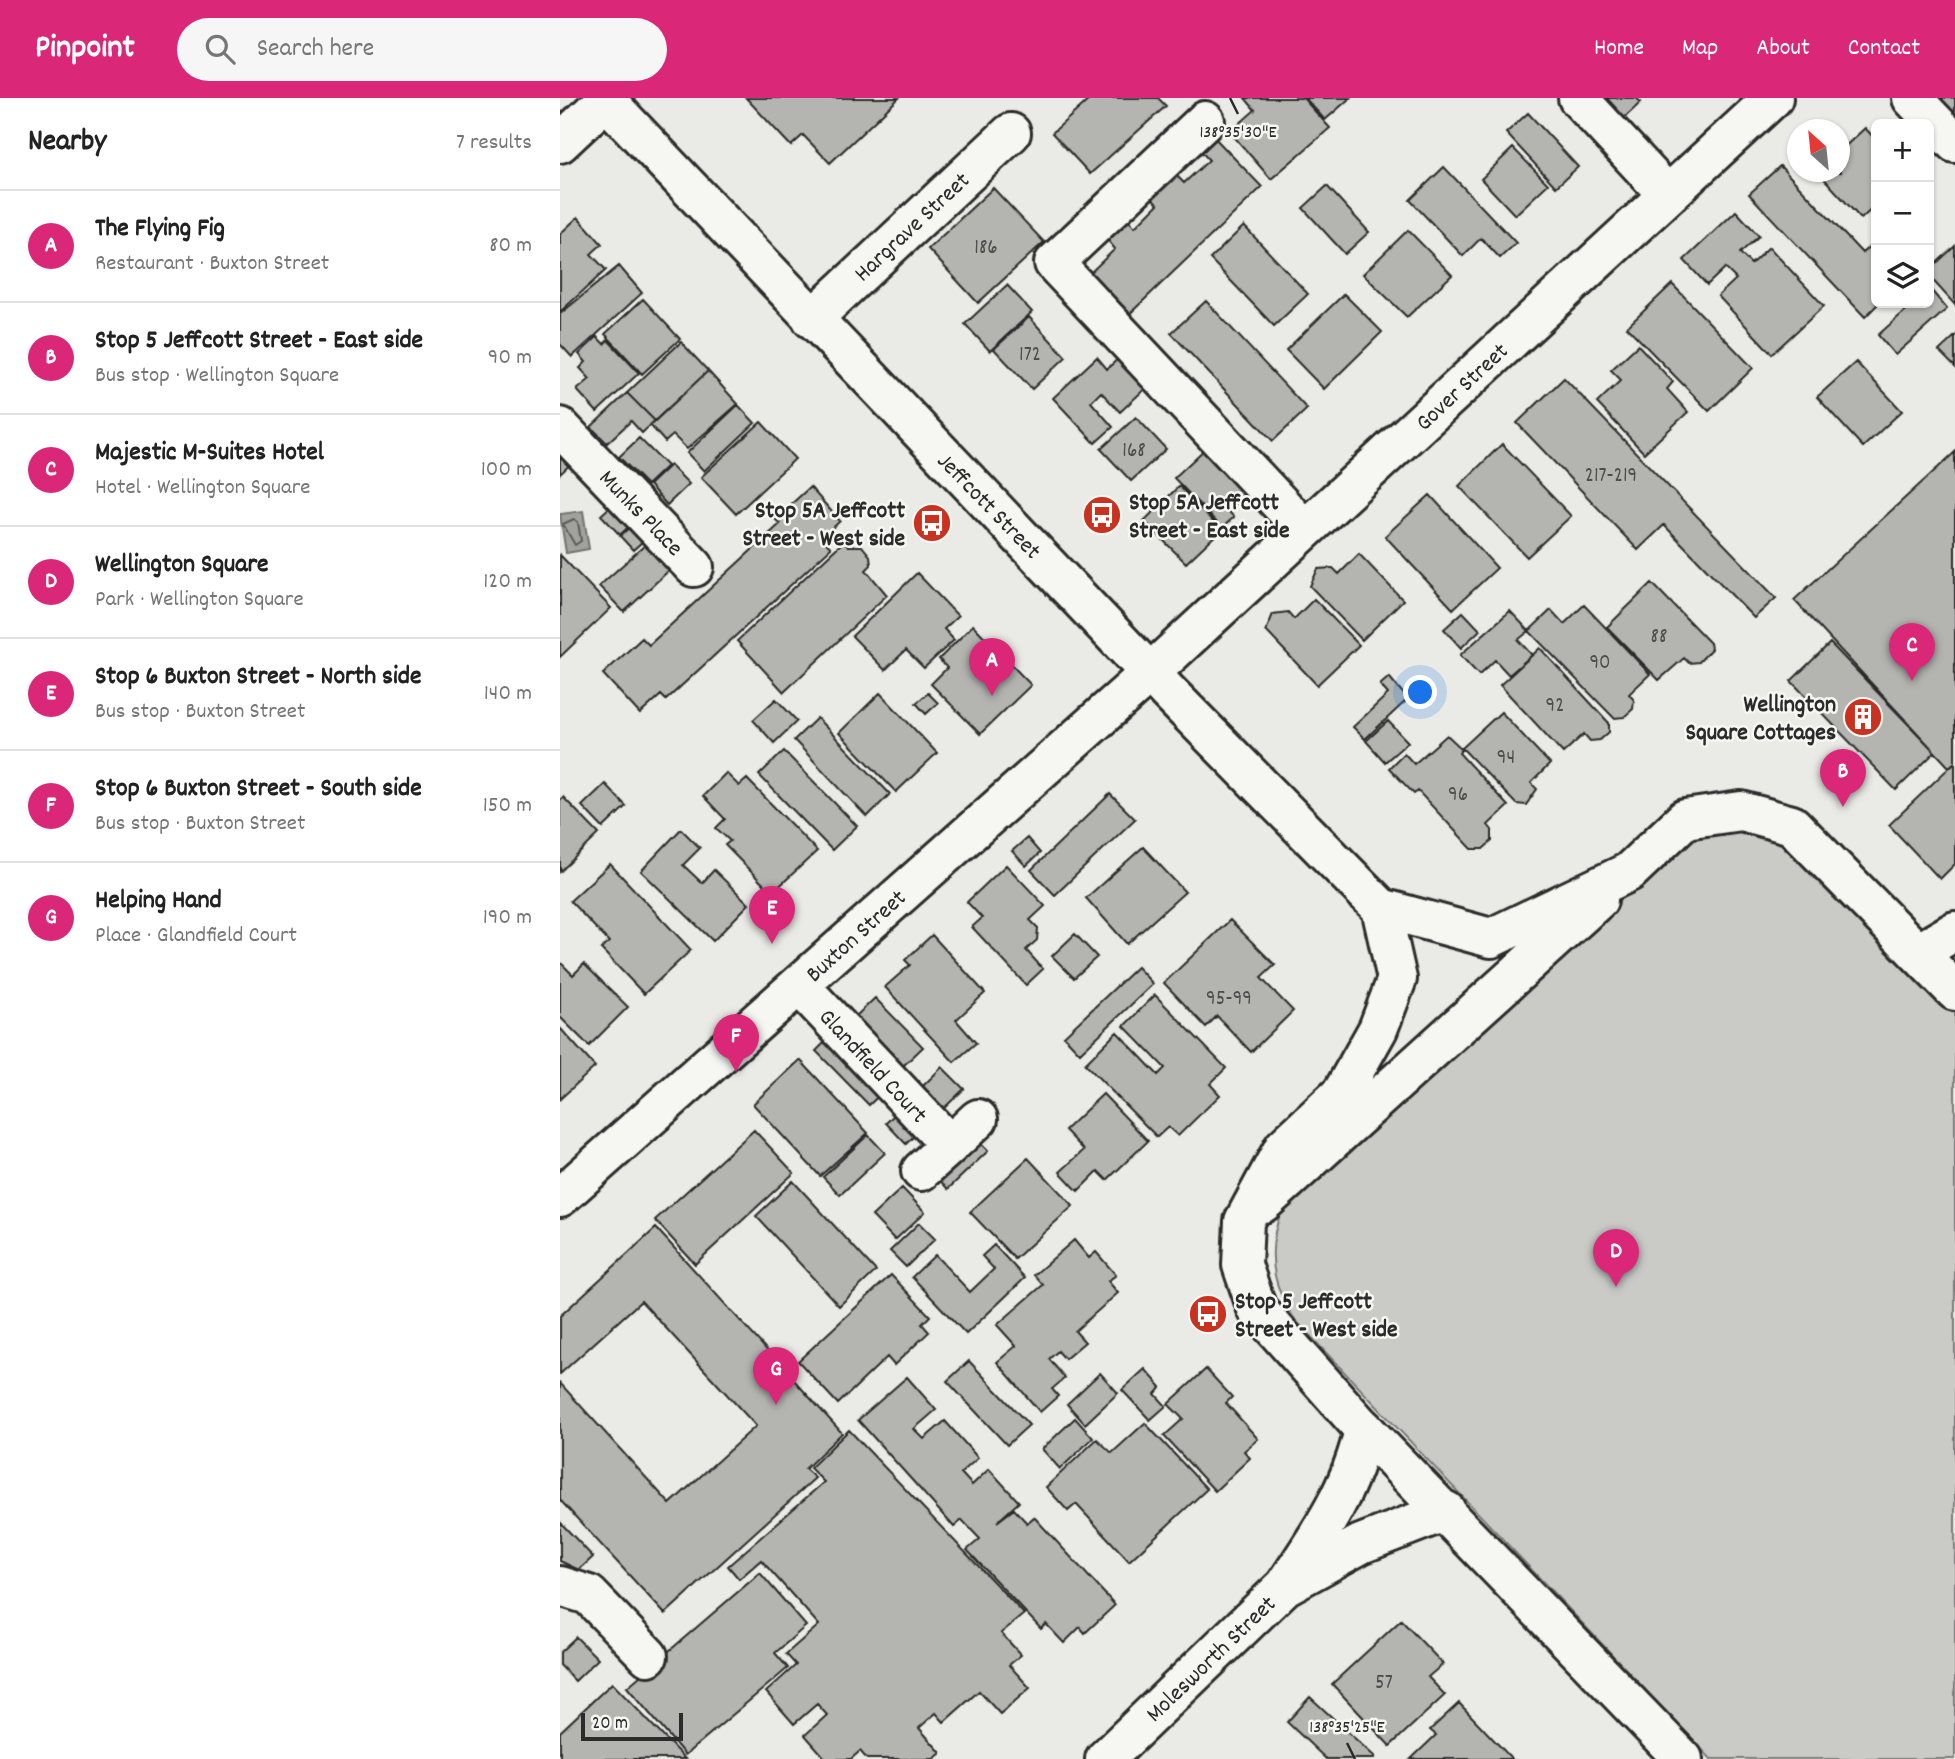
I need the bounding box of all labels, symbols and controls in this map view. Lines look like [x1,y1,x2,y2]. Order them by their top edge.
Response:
search box [177,18,667,81]
text: Pinpoint [35,26,135,73]
icon: search [201,30,239,68]
text: Search here [257,31,374,68]
text: Home [1594,32,1644,66]
text: Map [1682,32,1718,66]
text: About [1756,32,1810,66]
text: Contact [1848,32,1920,66]
north arrow [1787,119,1850,182]
map controls [1871,119,1934,308]
button: + [1871,119,1934,182]
text: 138°35'30"E [1199,121,1277,146]
text: Nearby [28,122,106,165]
text: 7 results [456,127,532,160]
street label: Hargrave Street [848,165,979,291]
button: − [1871,182,1934,245]
text: The Flying Fig [95,211,225,248]
text: A [45,230,57,263]
text: 80 m [489,230,532,263]
house number: 186 [974,234,998,264]
button: layers [1871,245,1934,308]
text: Restaurant · Buxton Street [95,248,329,281]
text: Stop 5 Jeffcott Street - East side [95,323,423,360]
street label: Gover Street [1409,336,1517,440]
house number: 172 [1019,341,1041,371]
text: B [46,342,56,375]
text: 90 m [488,342,532,375]
text: Bus stop · Wellington Square [95,360,339,393]
text: Majestic M-Suites Hotel [95,435,324,472]
house number: 168 [1122,437,1146,467]
street label: Jeffcott Street [928,446,1048,568]
text: C [45,454,57,487]
text: 100 m [481,454,532,487]
house number: 217-219 [1585,462,1637,492]
street label: Munks Place [590,463,690,565]
text: Hotel · Wellington Square [95,472,310,505]
place label: Stop 5A Jeffcott Street - East side [1129,487,1290,549]
bus stop icon: Stop 5A Jeffcott Street - East side [1081,494,1123,536]
place label: Stop 5A Jeffcott Street - West side [742,495,905,557]
bus stop icon: Stop 5A Jeffcott Street - West side [911,502,953,544]
text: Wellington Square [95,547,269,584]
text: D [45,566,57,599]
text: 120 m [483,566,532,599]
text: Park · Wellington Square [95,584,304,617]
house number: 88 [1651,623,1667,653]
pin: C [1889,623,1935,681]
pin: A [969,638,1015,696]
house number: 90 [1589,649,1611,679]
text: Stop 6 Buxton Street - North side [95,659,421,696]
your location [1403,675,1437,709]
text: E [46,678,56,711]
text: 140 m [484,678,532,711]
place label: Wellington Square Cottages [1685,689,1836,751]
house number: 92 [1546,692,1564,722]
text: Bus stop · Buxton Street [95,696,305,729]
building icon: Wellington Square Cottages [1842,696,1884,738]
house number: 94 [1497,744,1515,774]
pin: B [1820,749,1866,807]
text: Stop 6 Buxton Street - South side [95,771,422,808]
house number: 96 [1448,781,1468,811]
text: F [46,790,56,823]
text: 150 m [483,790,532,823]
text: Bus stop · Buxton Street [95,808,305,841]
text: Helping Hand [95,883,222,920]
street label: Buxton Street [799,883,915,992]
pin: E [749,886,795,944]
text: G [45,902,57,935]
text: 190 m [483,902,532,935]
text: Place · Glandfield Court [95,920,297,953]
house number: 95-99 [1206,985,1252,1015]
street label: Glandfield Court [810,1002,934,1132]
pin: F [713,1014,759,1072]
pin: D [1593,1229,1639,1287]
place label: Stop 5 Jeffcott Street - West side [1235,1286,1398,1348]
bus stop icon: Stop 5 Jeffcott Street - West side [1187,1293,1229,1335]
pin: G [753,1347,799,1405]
street label: Molesworth Street [1139,1589,1285,1731]
house number: 57 [1375,1669,1393,1699]
scale bar [581,1710,682,1742]
text: 20 m [592,1711,628,1738]
text: 138°35'25"E [1309,1716,1385,1741]

